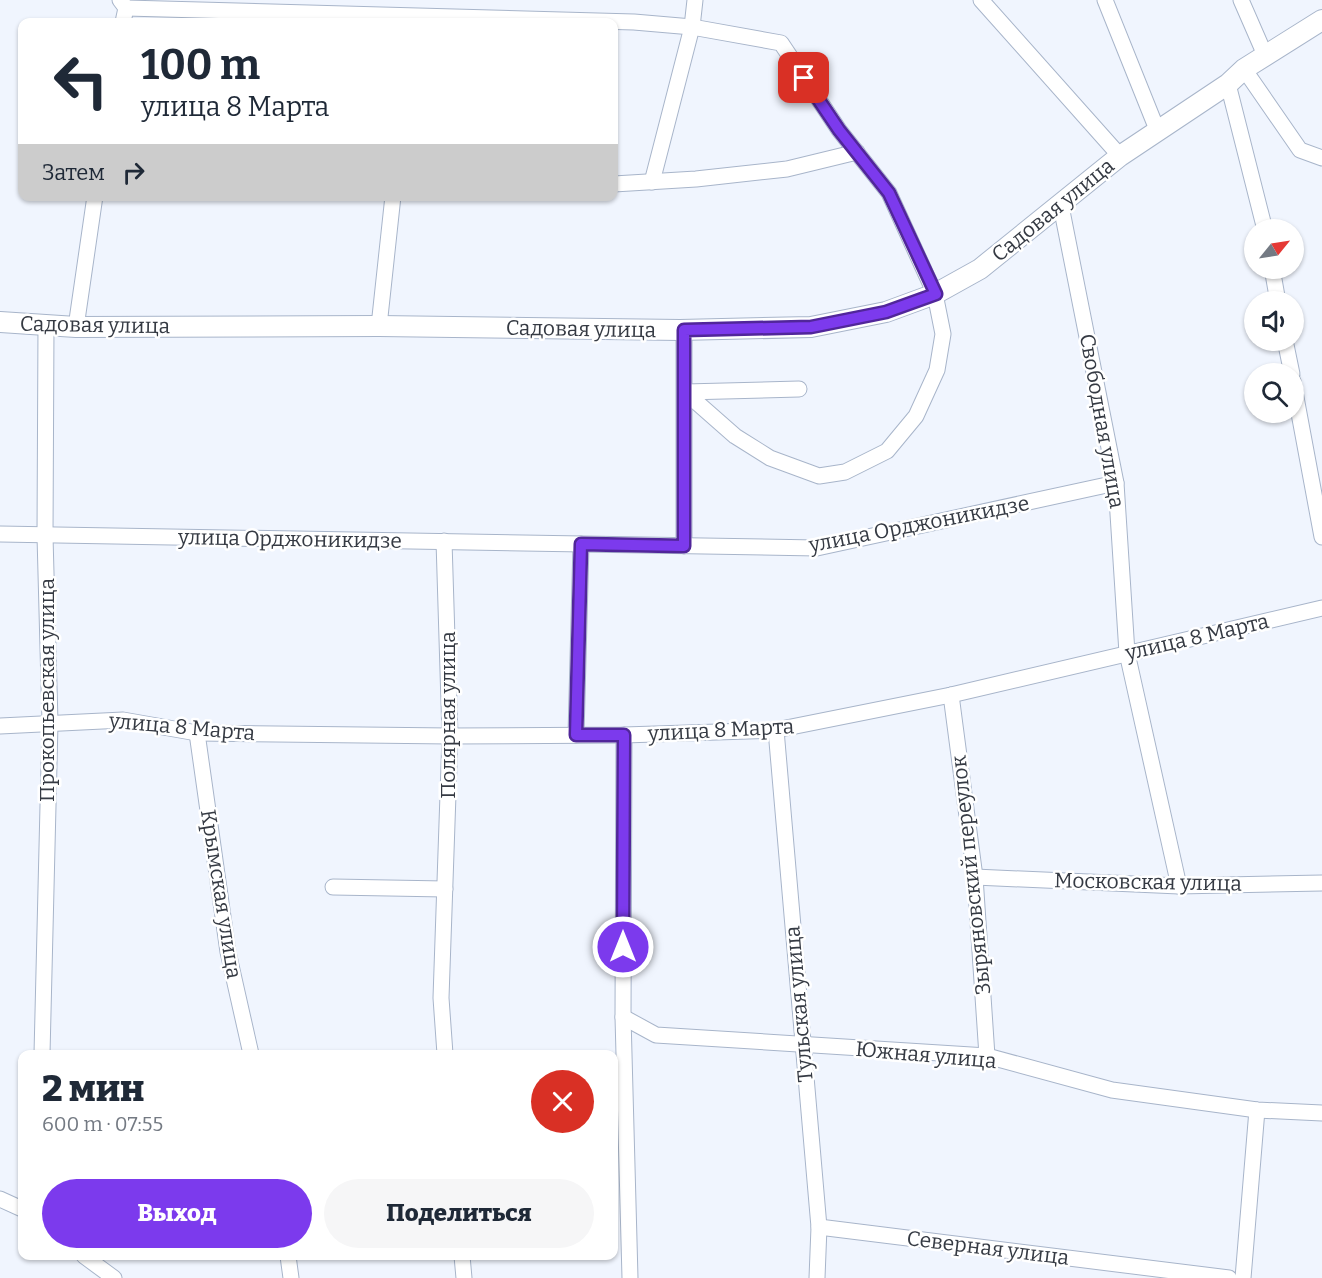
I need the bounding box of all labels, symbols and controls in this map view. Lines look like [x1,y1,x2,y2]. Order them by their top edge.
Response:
text: 100 m [141,40,260,90]
icon: left [42,42,120,120]
pin [778,52,829,103]
icon: arrive [787,61,820,94]
text: улица 8 Марта [141,91,329,123]
street label: Садовая улица [986,152,1120,267]
icon: right [117,156,150,189]
text: Затем [42,159,105,186]
north arrow [1244,219,1304,279]
map controls [1244,219,1304,423]
button: sound [1244,291,1304,351]
street label: Садовая улица [20,311,171,339]
street label: Садовая улица [506,315,657,343]
street label: Свободная улица [1074,332,1130,511]
button: search [1244,363,1304,423]
street label: улица Орджоникидзе [806,490,1031,558]
street label: улица Орджоникидзе [177,524,402,554]
street label: Прокопьевская улица [34,578,60,802]
street label: улица 8 Марта [1122,608,1272,666]
street label: Полярная улица [435,631,461,799]
street label: улица 8 Марта [107,708,257,746]
street label: улица 8 Марта [646,713,795,747]
street label: Зыряновский переулок [945,753,997,996]
street label: Крымская улица [195,808,247,981]
street label: Московская улица [1054,867,1243,897]
position arrow [591,915,655,979]
street label: Тульская улица [779,924,819,1083]
street label: Южная улица [854,1036,998,1074]
text: 2 мин [42,1067,145,1111]
button: close [531,1070,594,1133]
text: 600 m · 07:55 [42,1112,163,1136]
button: Выход [42,1179,312,1248]
button: Поделиться [324,1179,594,1248]
street label: Северная улица [905,1225,1071,1271]

